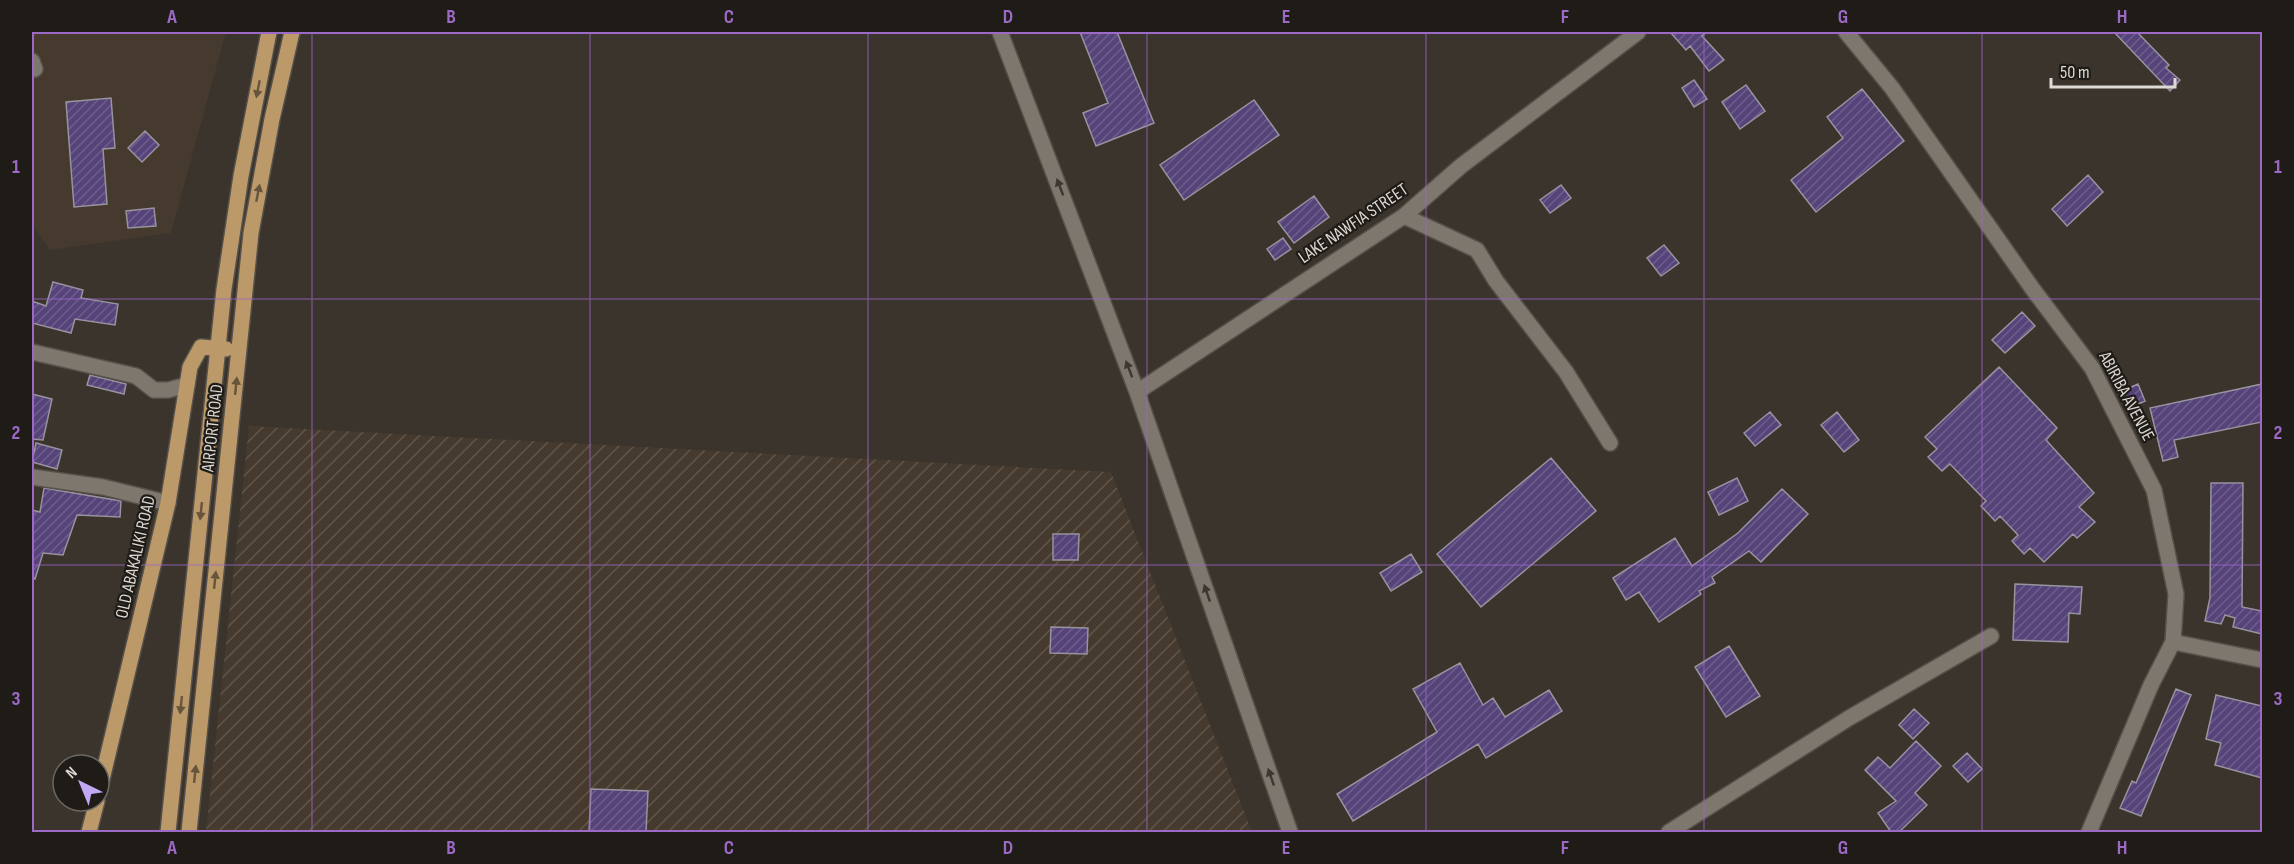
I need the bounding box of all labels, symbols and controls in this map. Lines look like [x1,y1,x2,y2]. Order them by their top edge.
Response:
text: A [166,5,177,29]
text: B [446,5,456,29]
text: C [724,5,734,29]
text: D [1003,5,1013,29]
text: E [1282,5,1290,29]
text: F [1561,5,1569,29]
text: G [1838,5,1848,29]
text: H [2117,5,2127,29]
scale bar [2051,51,2176,89]
text: 50 m [2060,62,2090,83]
one-way arrow [253,80,262,99]
text: 1 [12,155,20,179]
text: 1 [2274,155,2282,179]
one-way arrow [1055,178,1064,196]
street label: LAKE NAWFIA STREET [1294,179,1412,268]
one-way arrow [254,183,263,202]
street label: ABIRIBA AVENUE [2094,347,2159,444]
one-way arrow [1124,360,1134,378]
one-way arrow [231,377,240,396]
street label: AIRPORT ROAD [197,383,228,474]
text: 2 [12,421,20,445]
text: 2 [2274,421,2282,445]
street label: OLD ABAKALIKI ROAD [111,494,160,620]
one-way arrow [196,501,206,520]
one-way arrow [210,571,220,590]
one-way arrow [1201,584,1211,602]
text: 3 [12,687,21,711]
text: 3 [2274,687,2283,711]
one-way arrow [176,695,186,714]
north arrow [51,753,111,813]
text: N [62,763,81,783]
one-way arrow [190,765,200,784]
one-way arrow [1265,768,1275,786]
text: A [166,836,177,860]
text: B [446,836,456,860]
text: C [724,836,734,860]
text: D [1003,836,1013,860]
text: E [1282,836,1290,860]
text: F [1561,836,1569,860]
text: G [1838,836,1848,860]
text: H [2117,836,2127,860]

